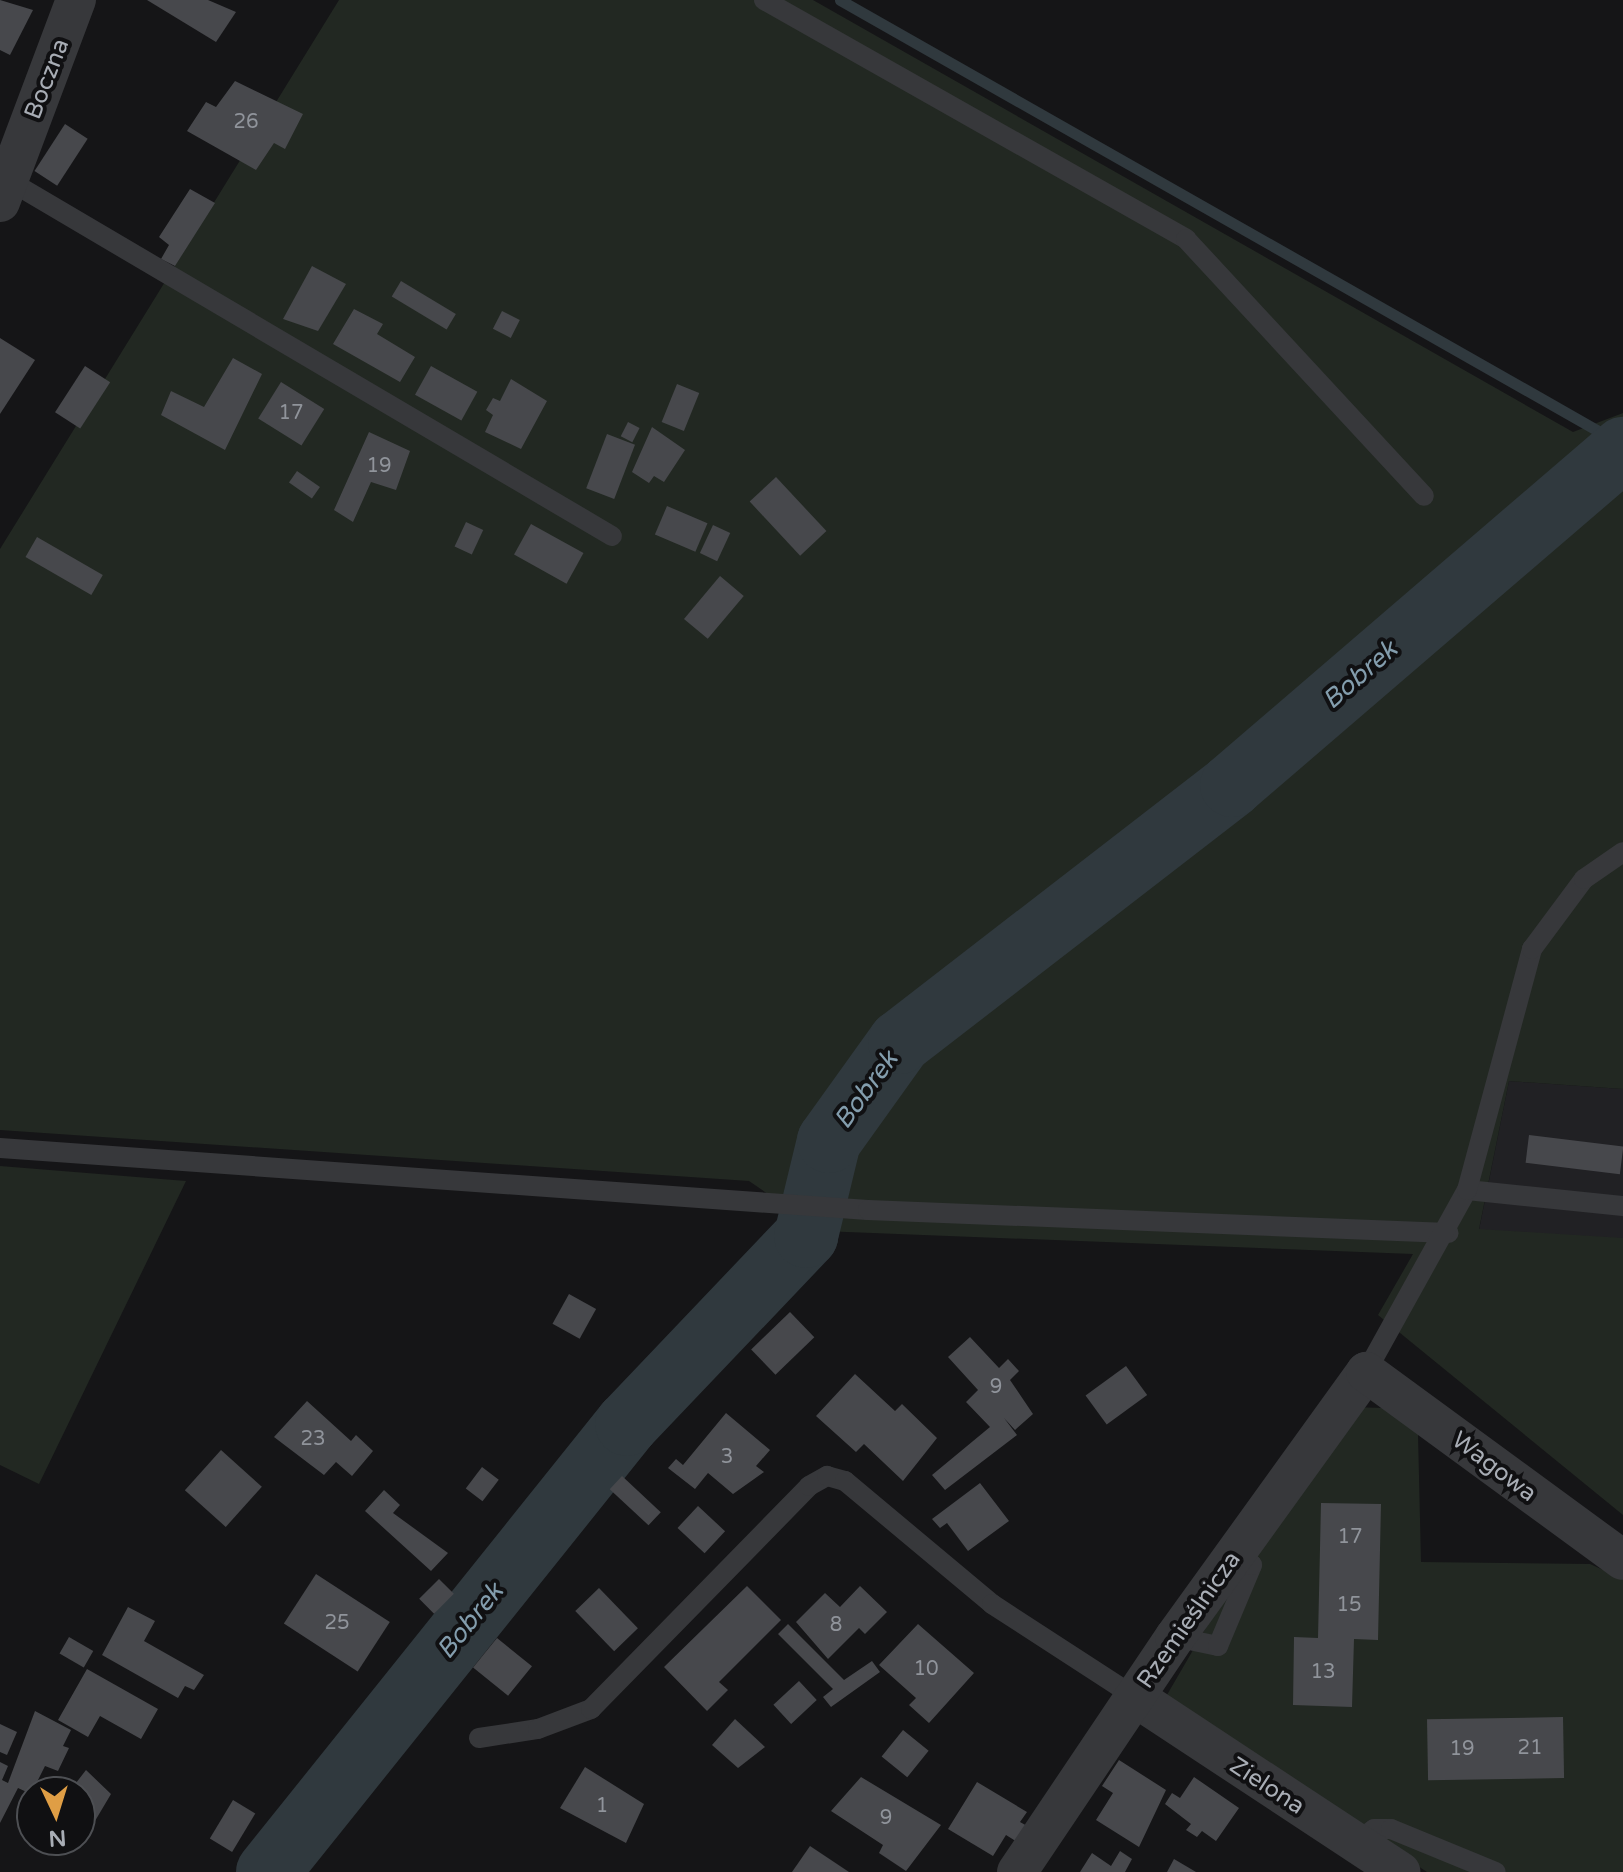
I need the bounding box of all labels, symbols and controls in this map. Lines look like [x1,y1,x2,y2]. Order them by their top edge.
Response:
street label: Boczna [19,35,75,123]
house number: 26 [233,110,259,134]
house number: 17 [278,401,304,425]
house number: 19 [366,454,392,478]
water label: Bobrek [1316,634,1404,716]
water label: Bobrek [827,1045,905,1135]
house number: 9 [990,1375,1002,1399]
street label: Wagowa [1446,1426,1542,1508]
house number: 23 [300,1427,326,1451]
house number: 3 [721,1445,733,1469]
house number: 17 [1337,1525,1363,1549]
street label: Rzemieślnicza [1131,1546,1247,1694]
water label: Bobrek [430,1577,510,1665]
house number: 15 [1336,1593,1362,1617]
house number: 25 [324,1611,350,1635]
house number: 8 [830,1613,842,1637]
house number: 10 [913,1657,939,1681]
house number: 13 [1310,1660,1336,1684]
house number: 21 [1517,1736,1543,1760]
house number: 19 [1449,1737,1475,1761]
street label: Zielona [1224,1751,1310,1821]
north arrow [16,1776,96,1856]
house number: 1 [596,1794,608,1818]
house number: 9 [880,1806,892,1830]
text: N [48,1824,67,1852]

